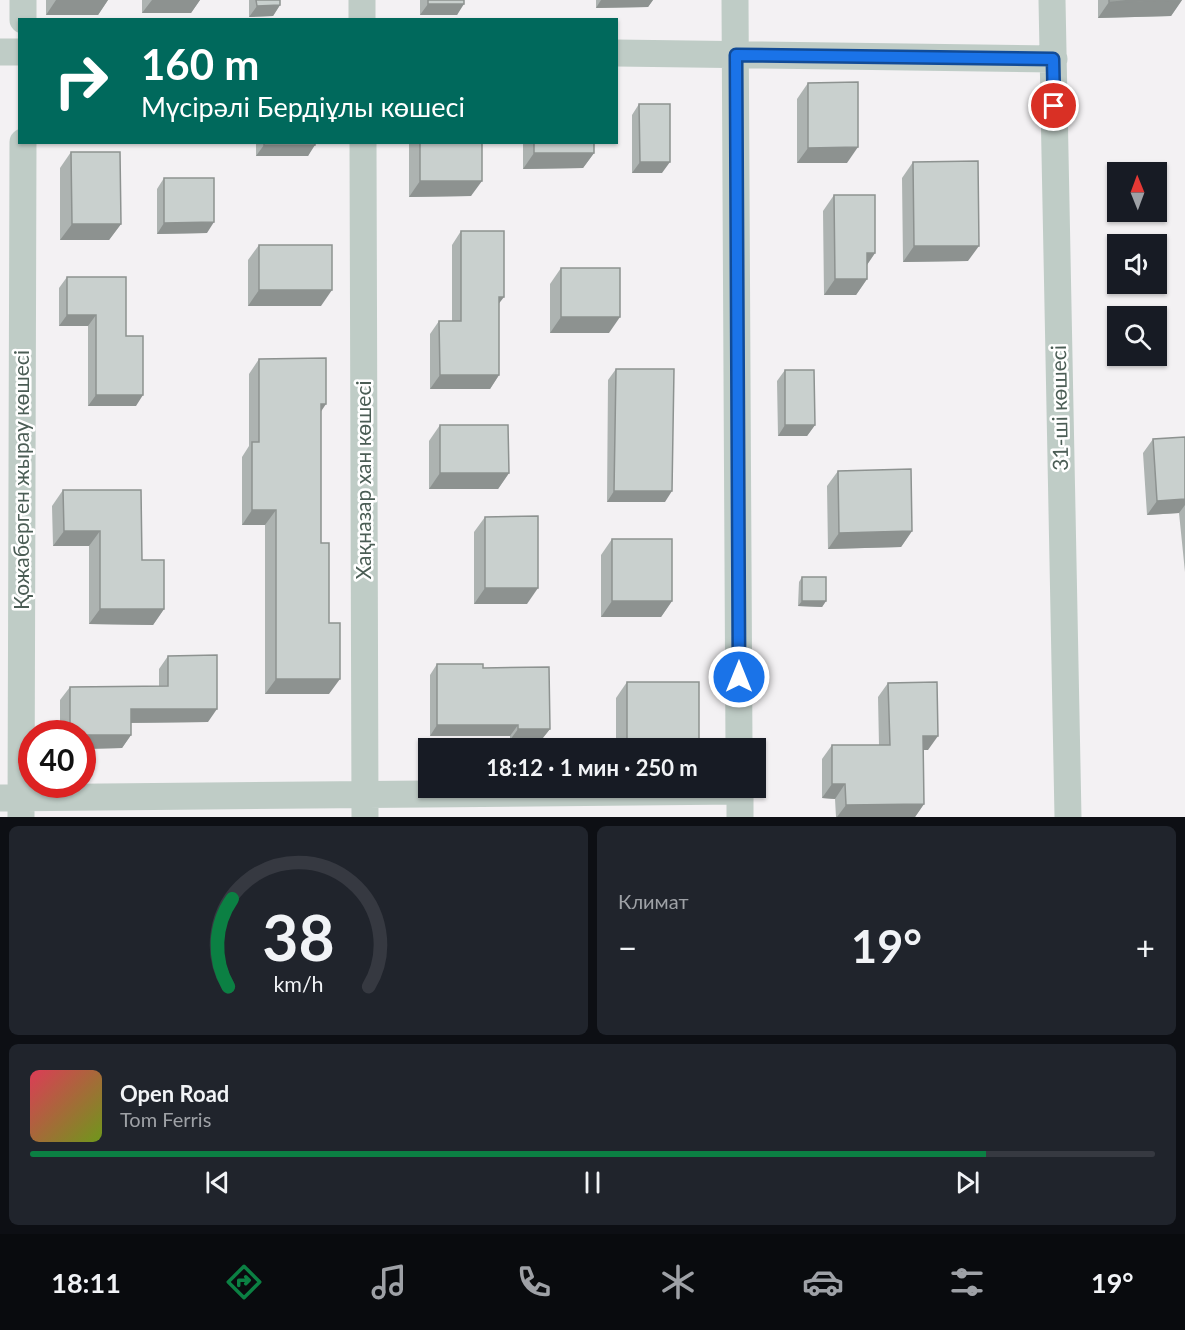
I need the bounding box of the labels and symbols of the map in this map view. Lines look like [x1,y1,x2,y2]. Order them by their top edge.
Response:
pin [1028,80,1079,131]
north arrow [1107,162,1167,222]
street label: 31-ші көшесі [1045,345,1072,471]
street label: Қожаберген жырау көшесі [8,350,33,610]
street label: Хақназар хан көшесі [350,380,375,580]
position arrow [707,645,771,709]
speed limit sign: 40 [18,720,96,798]

